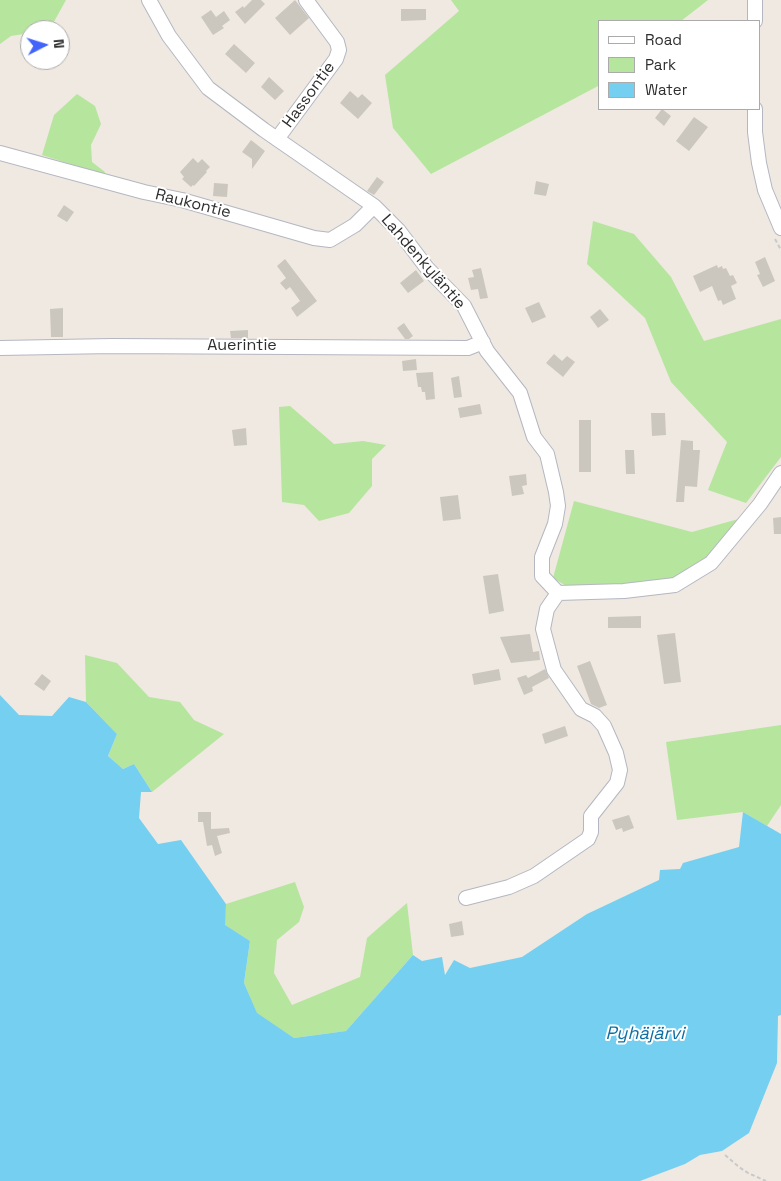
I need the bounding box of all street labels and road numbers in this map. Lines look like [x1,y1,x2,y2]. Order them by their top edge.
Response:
street label: Hassontie [279,58,339,132]
street label: Raukontie [153,185,233,223]
street label: Lahdenkyläntie [377,211,469,313]
street label: Auerintie [207,336,277,356]

